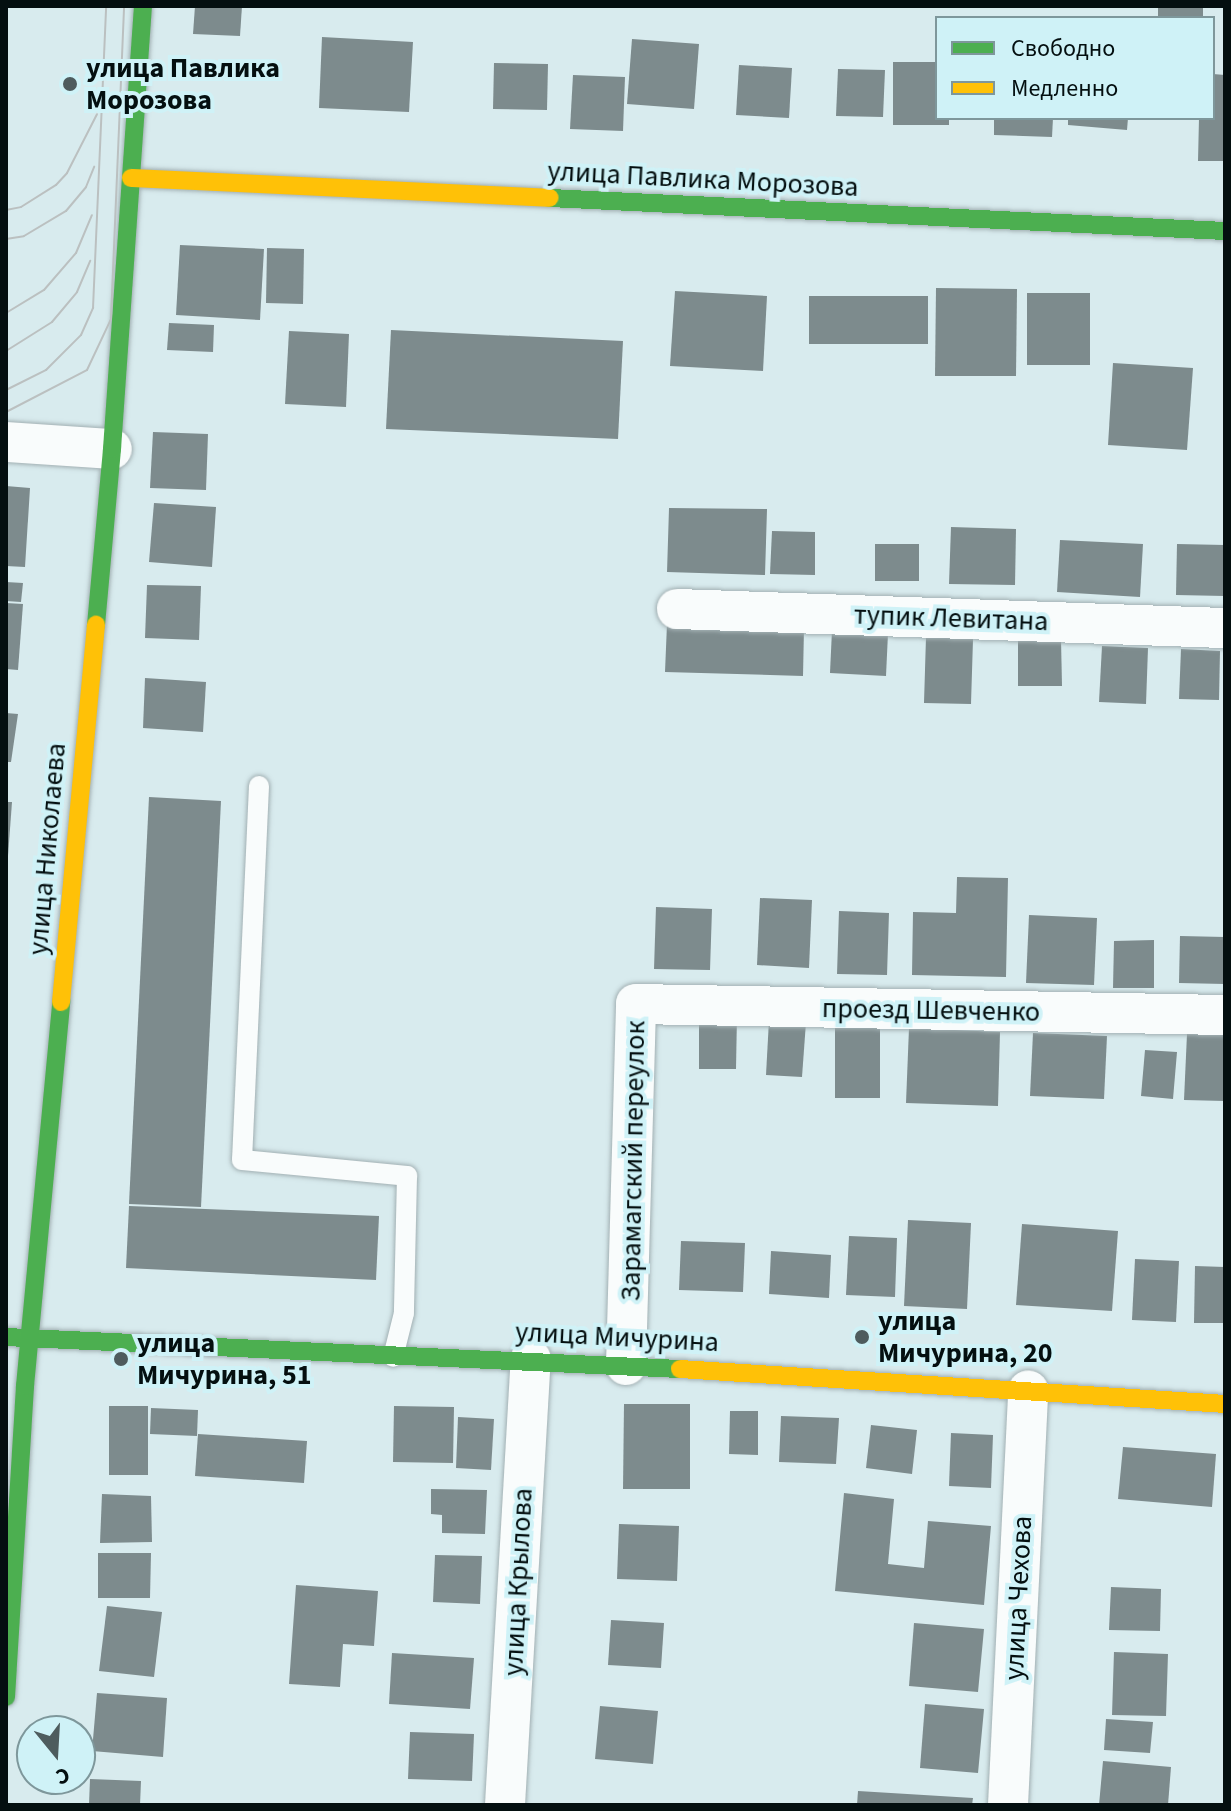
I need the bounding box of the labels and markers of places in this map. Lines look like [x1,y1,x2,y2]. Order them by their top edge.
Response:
place label: улица Павлика Морозова [86,51,280,117]
marker: улица Павлика Морозова [61,75,79,93]
place label: улица Мичурина, 20 [878,1304,1053,1370]
place label: улица Мичурина, 51 [137,1326,312,1392]
marker: улица Мичурина, 20 [853,1328,871,1346]
marker: улица Мичурина, 51 [112,1350,130,1368]

